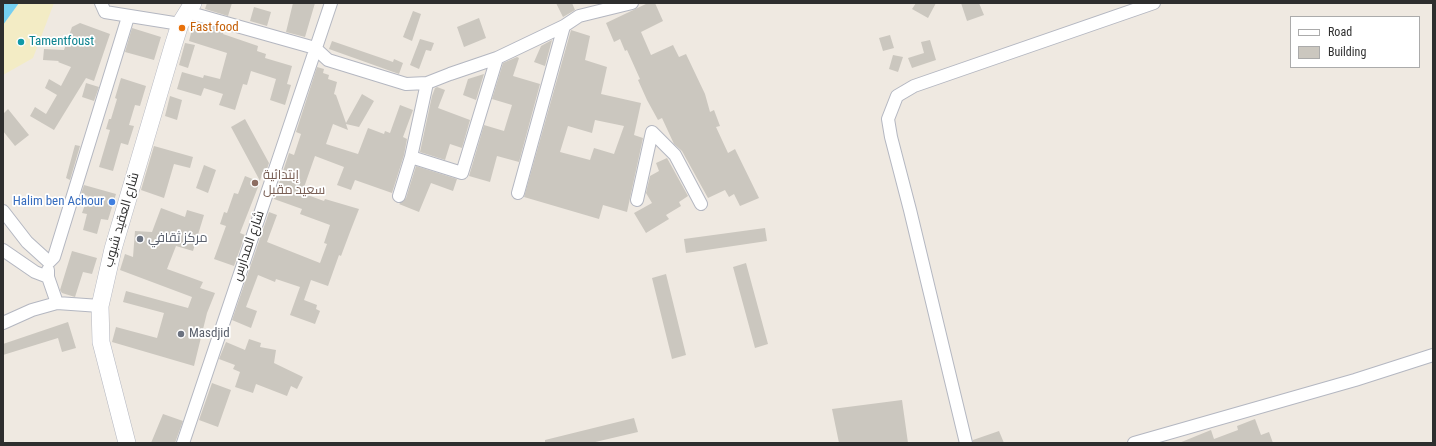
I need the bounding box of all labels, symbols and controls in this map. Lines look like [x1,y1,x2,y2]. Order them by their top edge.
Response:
legend [1290,16,1420,68]
place label: Fast food [190,20,239,36]
marker: Fast food [177,23,187,33]
text: Road [1328,25,1352,39]
place label: Tamentfoust [29,34,94,50]
marker: Tamentfoust [16,37,26,47]
text: Building [1328,45,1366,59]
place label: إبتدائية سعيد مقبل [263,168,325,199]
street label: شارع العقيد شبوب [101,171,143,269]
marker: إبتدائية سعيد مقبل [250,178,260,188]
place label: Halim ben Achour [13,194,104,210]
marker: Halim ben Achour [107,197,117,207]
street label: شارع المدارس [230,209,268,283]
place label: مركز ثقافي [148,231,208,247]
marker: مركز ثقافي [135,234,145,244]
place label: Masdjid [189,326,230,342]
marker: Masdjid [176,329,186,339]

